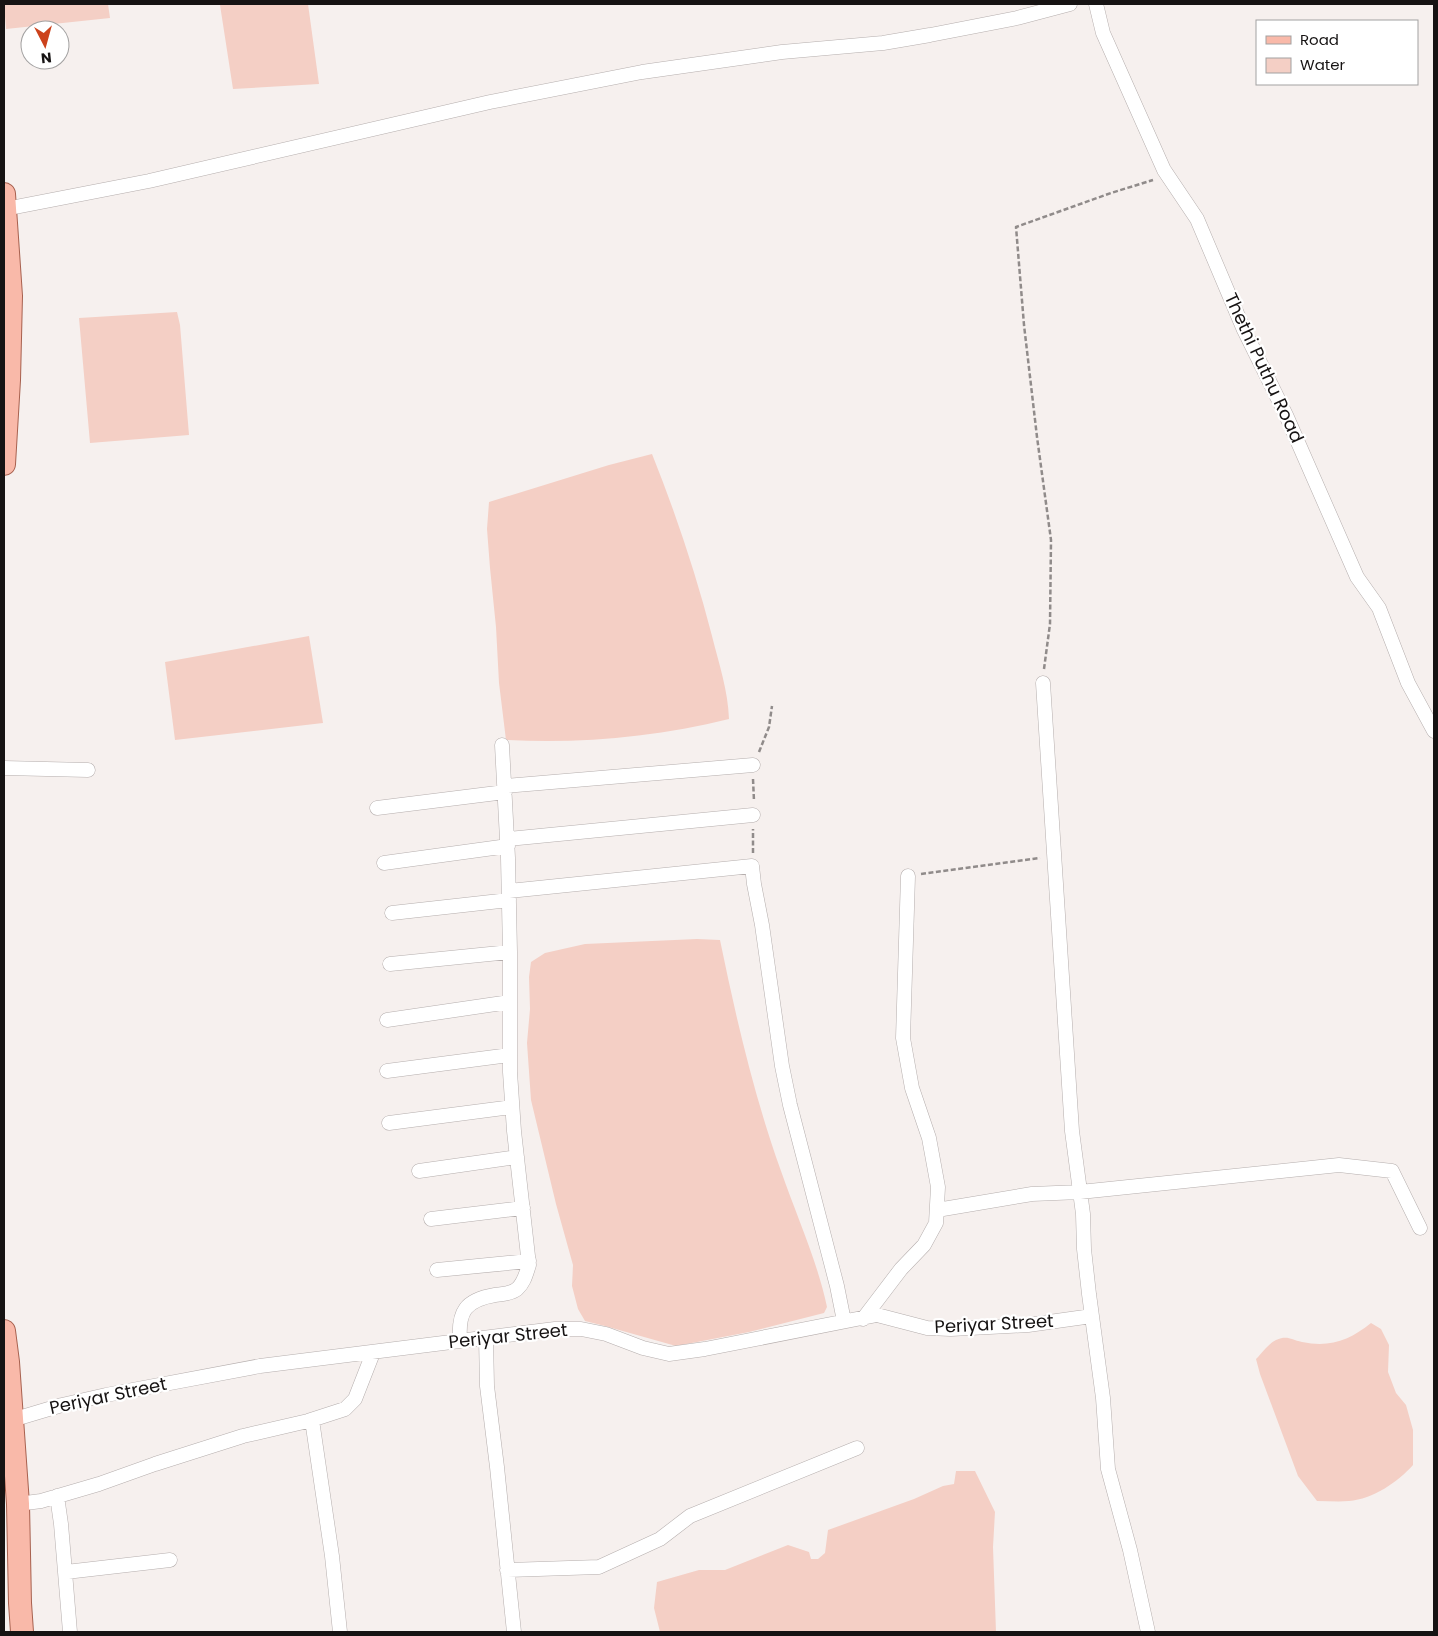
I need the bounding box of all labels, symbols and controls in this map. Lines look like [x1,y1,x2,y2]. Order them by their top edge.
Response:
north arrow [20,20,70,70]
legend [1256,20,1418,85]
text: Road [1300,29,1339,50]
text: N [40,47,53,68]
text: Water [1300,54,1346,75]
street label: Thethi Puthu Road [1219,289,1310,447]
street label: Periyar Street [934,1308,1054,1339]
street label: Periyar Street [447,1317,569,1354]
street label: Periyar Street [47,1371,169,1420]

